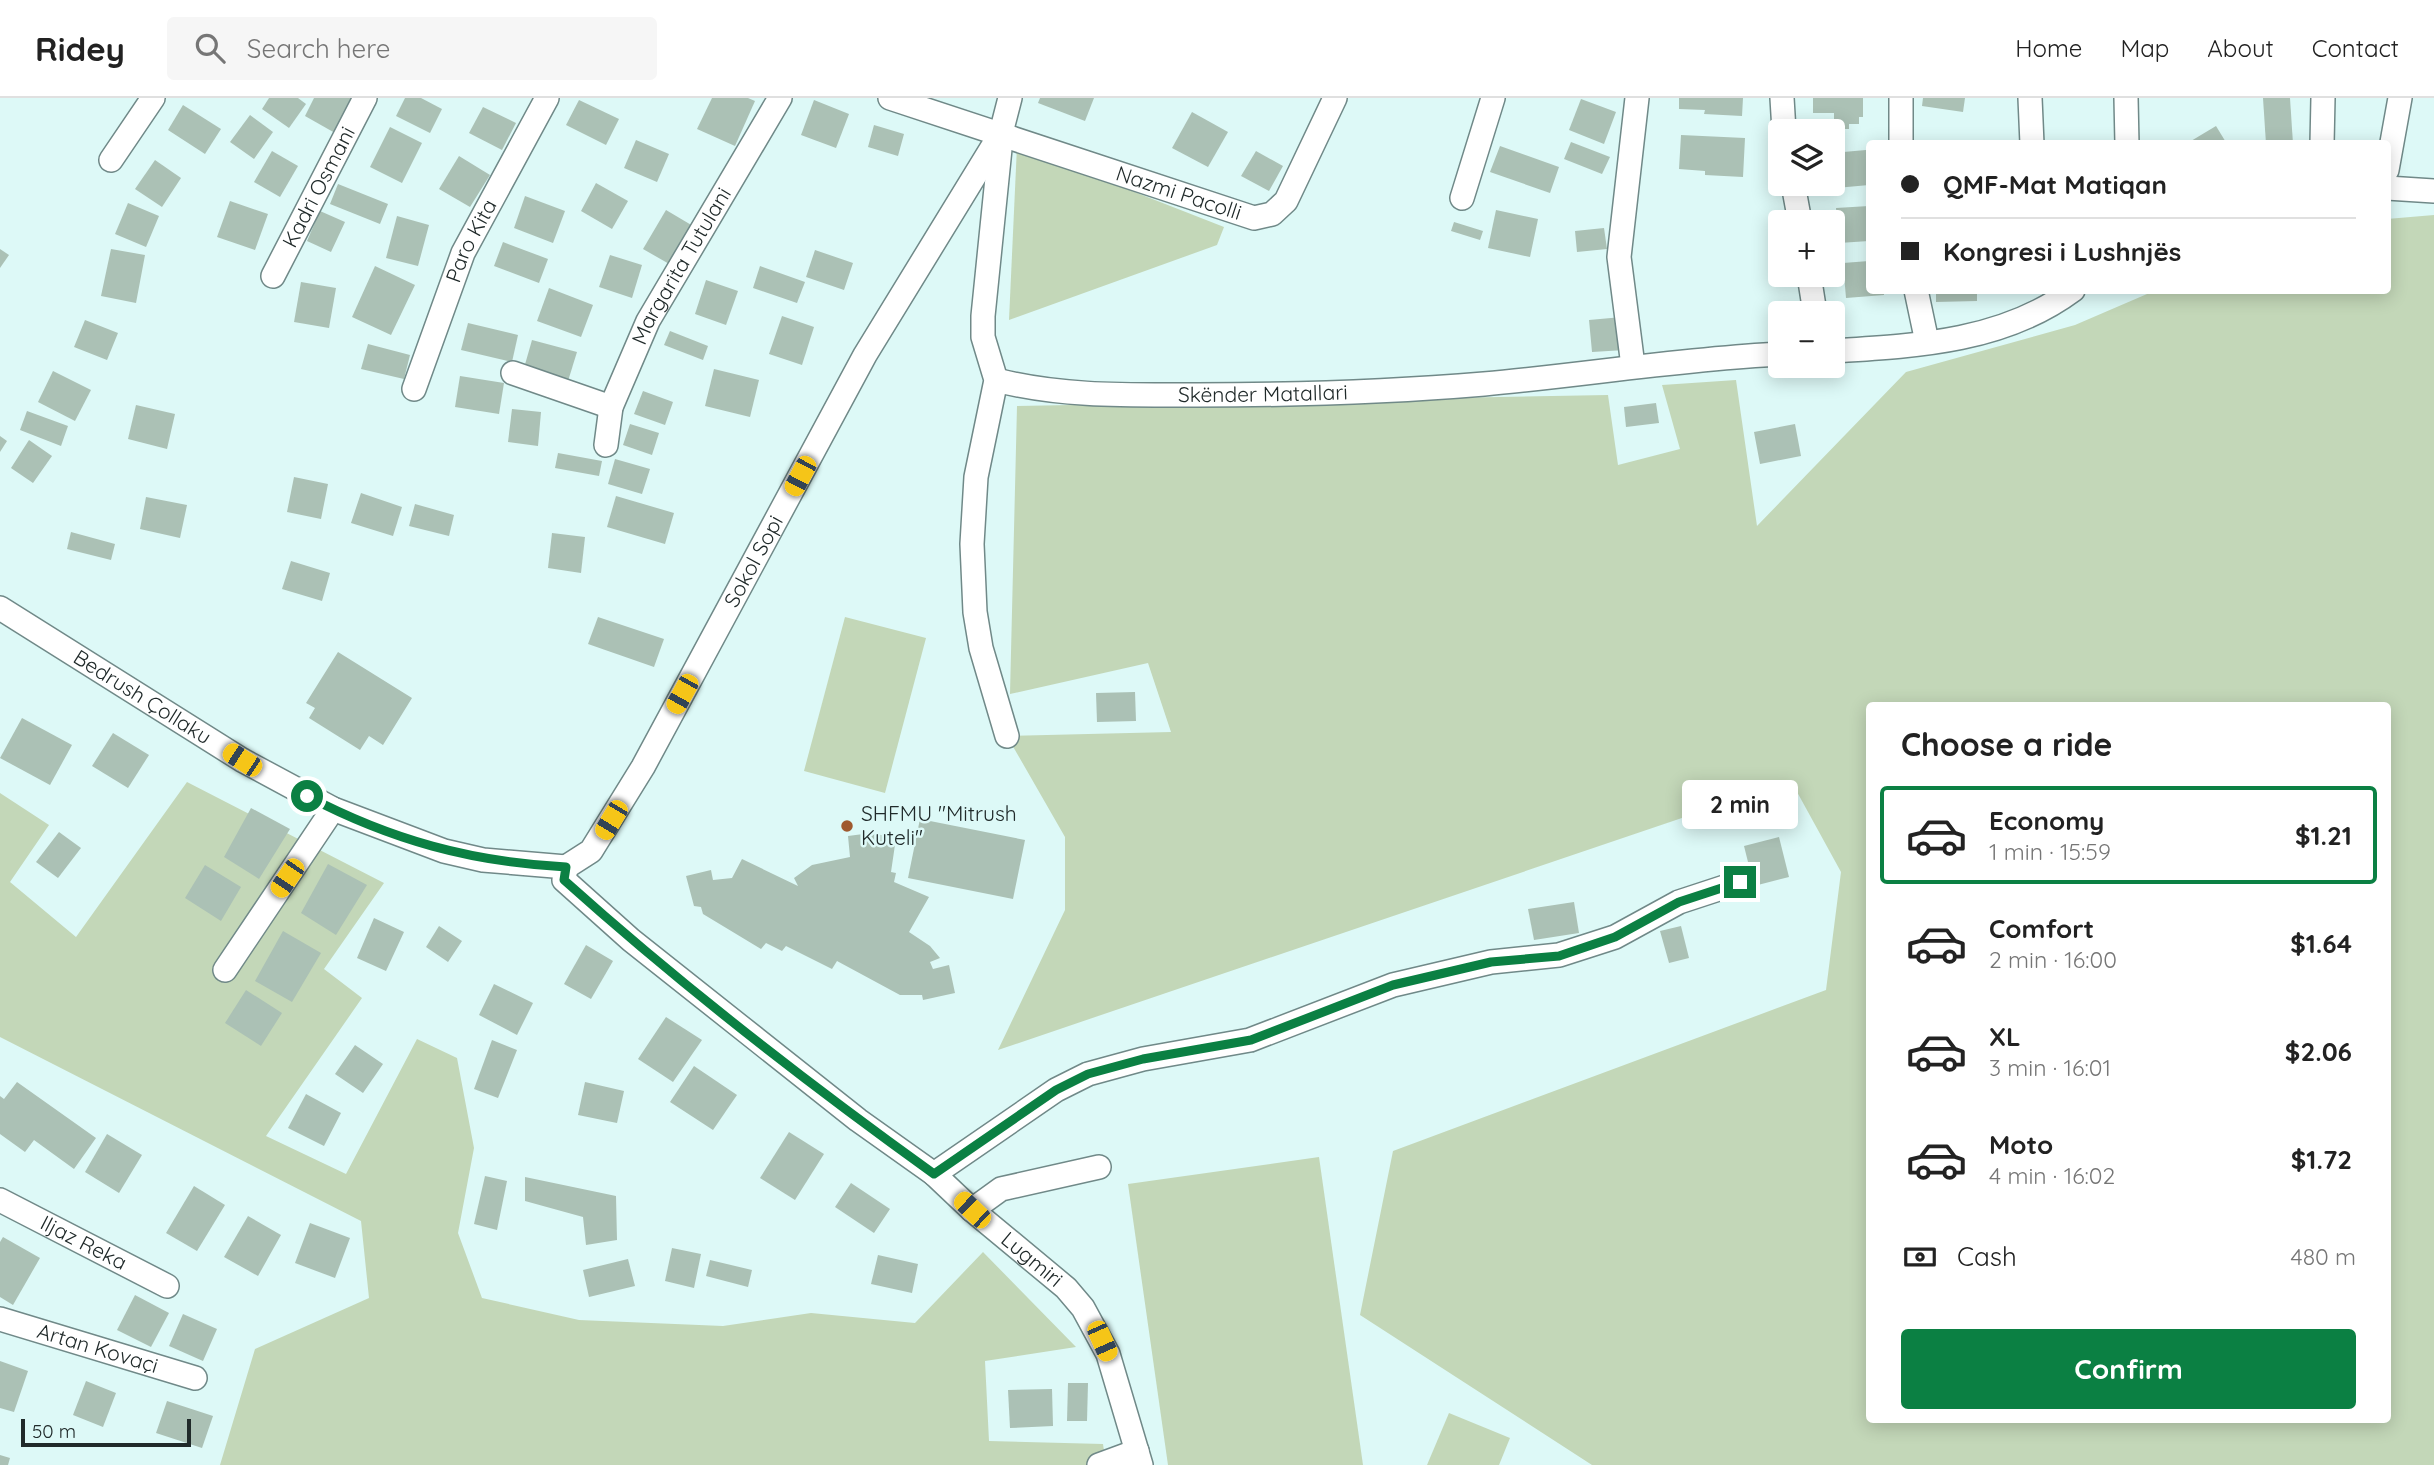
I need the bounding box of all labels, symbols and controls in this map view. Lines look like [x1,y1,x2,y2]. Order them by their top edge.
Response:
search box [167,17,657,80]
text: Ridey [35,28,125,69]
icon: search [191,29,229,67]
text: Search here [247,32,390,65]
text: Home [2015,33,2082,63]
text: Map [2120,33,2169,63]
text: About [2207,33,2274,63]
text: Contact [2312,33,2399,63]
map controls [1768,119,1845,378]
button: layers [1768,119,1845,196]
street label: Kadri Osmani [276,122,360,252]
street label: Nazmi Pacolli [1113,159,1245,225]
text: QMF-Mat Matiqan [1943,168,2167,201]
street label: Margarita Tutulani [625,182,736,348]
street label: Paro Kita [440,194,502,286]
button: + [1768,210,1845,287]
text: Kongresi i Lushnjës [1943,235,2181,268]
button: − [1768,301,1845,378]
street label: Skënder Matallari [1178,378,1348,407]
car [781,453,820,499]
street label: Sokol Sopi [718,511,788,611]
street label: Bedrush Çollaku [69,644,217,749]
car [663,671,702,717]
text: Choose a ride [1901,724,2113,764]
car [219,740,266,780]
route start [291,780,323,812]
callout: 2 min [1682,780,1798,830]
text: 2 min [1710,790,1770,819]
car [592,797,631,843]
place label: SHFMU "Mitrush Kuteli" [861,800,1017,850]
icon: car [1905,804,1968,867]
text: Economy [1989,804,2104,837]
marker: SHFMU "Mitrush Kuteli" [839,818,855,834]
text: $1.21 [2295,819,2352,852]
text: 1 min · 15:59 [1989,837,2111,866]
car [267,855,308,901]
route end [1724,866,1756,898]
icon: car [1905,912,1968,975]
text: Comfort [1989,912,2094,945]
text: $1.64 [2290,927,2352,960]
text: 2 min · 16:00 [1989,945,2117,974]
icon: car [1905,1020,1968,1083]
text: XL [1989,1020,2021,1053]
text: $2.06 [2285,1035,2352,1068]
text: 3 min · 16:01 [1989,1053,2111,1082]
icon: car [1905,1128,1968,1191]
text: Moto [1989,1128,2053,1161]
text: $1.72 [2291,1143,2352,1176]
text: 4 min · 16:02 [1989,1161,2115,1190]
car [950,1188,995,1232]
street label: Iljaz Reka [36,1209,132,1275]
street label: Lugmiri [996,1226,1068,1292]
icon: cash [1901,1238,1939,1276]
text: Cash [1957,1240,2017,1273]
text: 480 m [2291,1242,2356,1271]
street label: Artan Kovaçi [34,1317,161,1378]
car [1084,1318,1121,1364]
button: Confirm [1901,1329,2356,1409]
scale bar [21,1416,191,1448]
text: 50 m [32,1419,76,1443]

